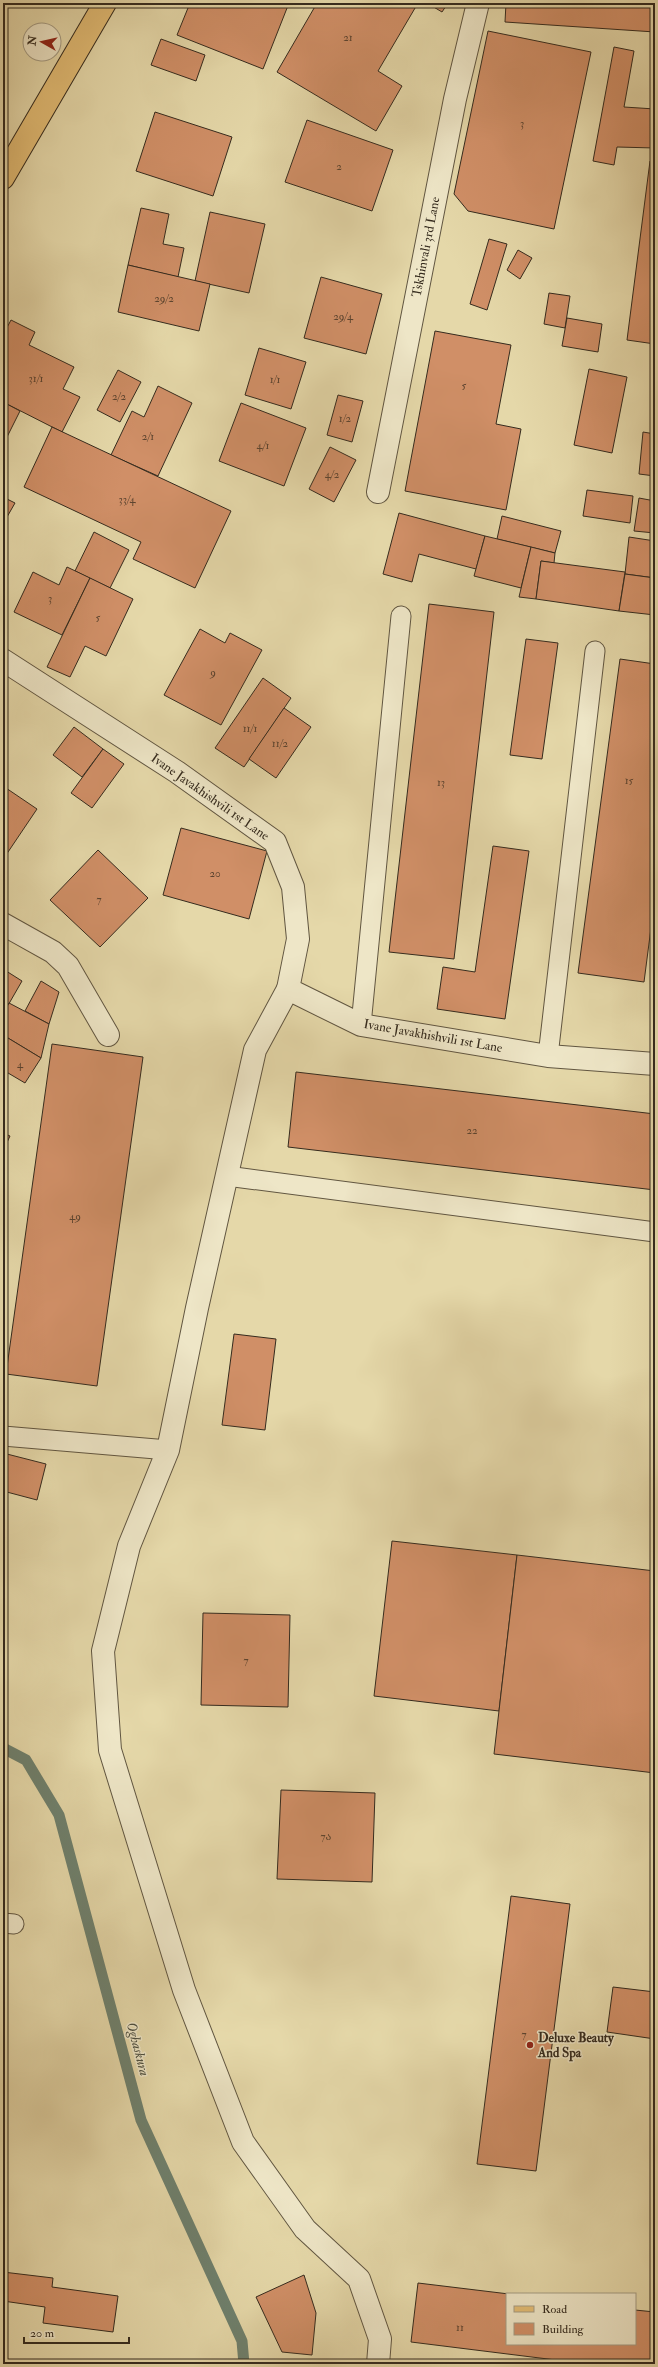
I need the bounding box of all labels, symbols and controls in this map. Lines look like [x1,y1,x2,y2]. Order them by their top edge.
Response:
north arrow [22,22,62,62]
house number: 21 [343,31,353,44]
text: N [25,34,40,47]
house number: 3 [520,117,524,130]
house number: 2 [336,160,342,173]
street label: Tskhinvali 3rd Lane [408,195,444,299]
house number: 29/2 [154,292,174,305]
house number: 29/4 [333,310,354,323]
house number: 31/1 [29,372,44,385]
house number: 1/1 [270,373,280,386]
house number: 5 [462,379,467,392]
house number: 2/2 [112,390,126,403]
house number: 1/2 [339,412,352,425]
house number: 2/1 [142,430,154,443]
house number: 4/1 [257,439,270,452]
house number: 4/2 [325,468,340,481]
house number: 33/4 [119,493,137,506]
house number: 3 [48,592,52,605]
house number: 5 [96,611,101,624]
house number: 9 [209,666,216,679]
house number: 11/1 [243,722,257,735]
house number: 11/2 [272,737,289,750]
street label: Ivane Javakhishvili 1st Lane [148,750,273,844]
house number: 15 [625,774,634,787]
house number: 13 [437,776,445,789]
house number: 20 [209,867,221,880]
house number: 7 [96,893,102,906]
street label: Ivane Javakhishvili 1st Lane [362,1016,504,1056]
house number: 4 [17,1058,24,1071]
house number: 22 [466,1124,478,1137]
house number: 49 [69,1210,81,1223]
house number: 7 [243,1654,249,1667]
house number: 7ა [321,1830,332,1843]
water label: Oghaskura [123,2020,153,2078]
house number: 7 [521,2028,527,2041]
place label: Deluxe Beauty And Spa [537,2030,615,2062]
marker: Deluxe Beauty And Spa [525,2040,535,2050]
legend [506,2293,636,2345]
text: Road [542,2302,567,2317]
scale bar [24,2319,129,2345]
house number: 11 [456,2321,464,2334]
text: Building [542,2322,585,2337]
text: 20 m [30,2326,55,2341]

